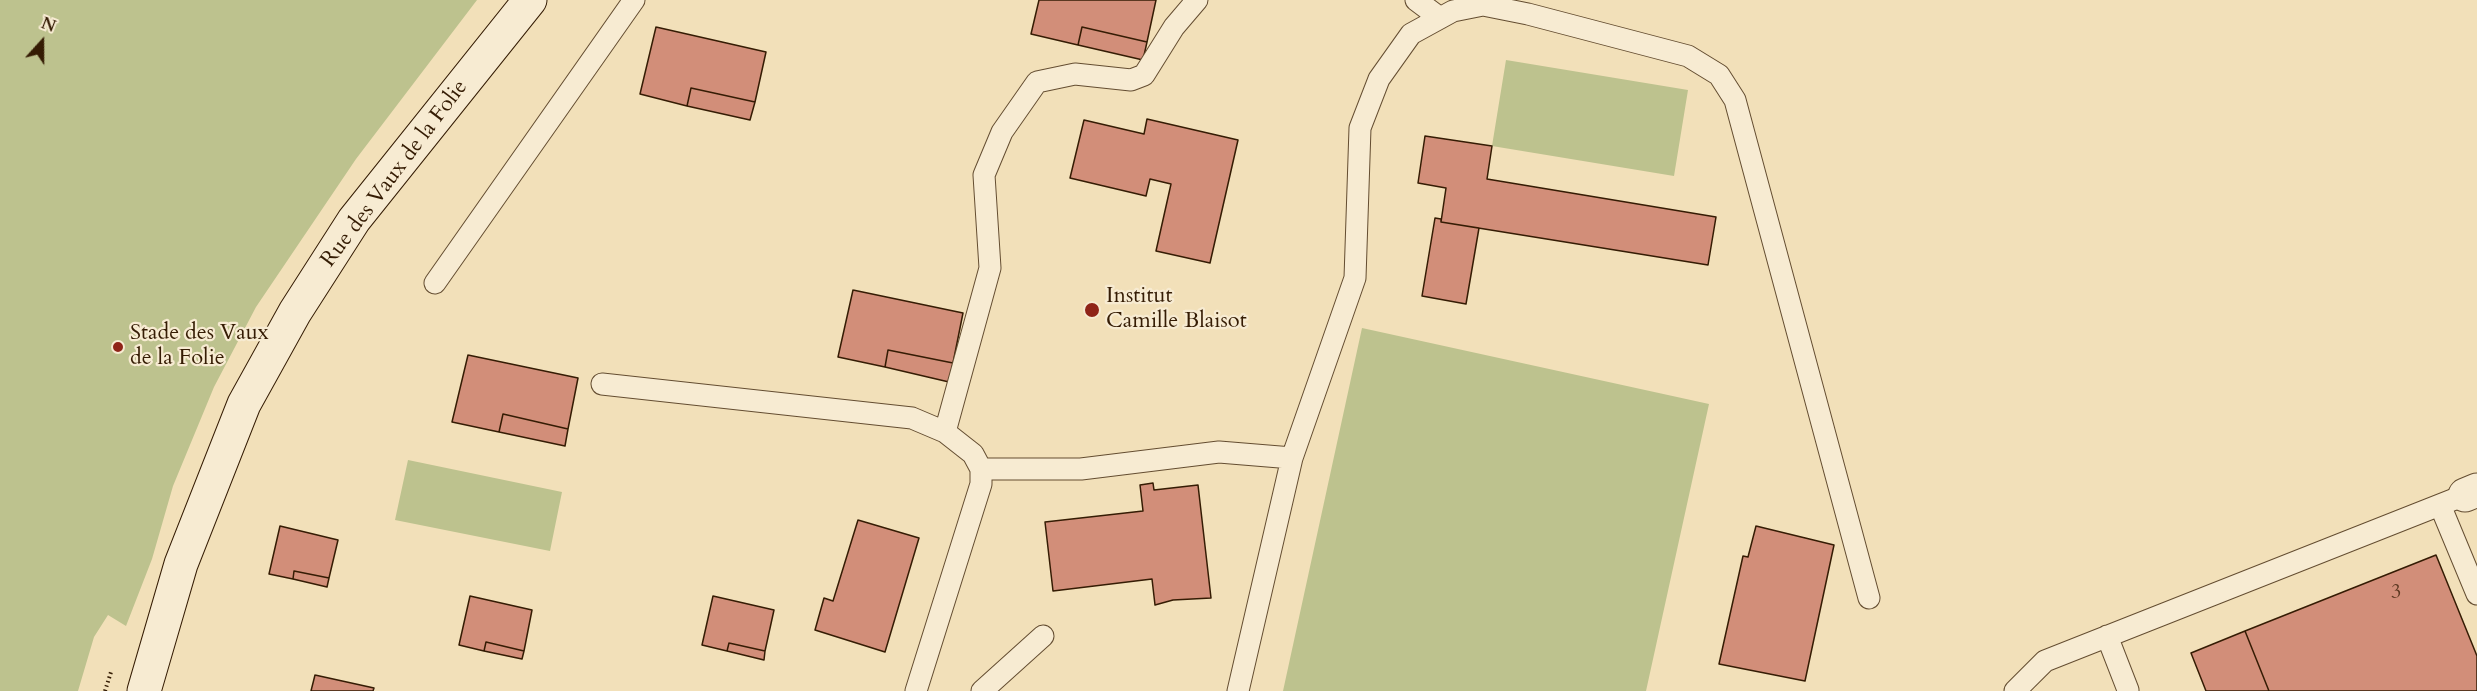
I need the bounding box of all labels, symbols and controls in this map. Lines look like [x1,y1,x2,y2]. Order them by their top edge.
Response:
north arrow [12,12,72,72]
text: N [38,12,59,38]
street label: Rue des Vaux de la Folie [316,75,474,273]
place label: Institut Camille Blaisot [1106,284,1247,336]
marker: Institut Camille Blaisot [1083,301,1101,319]
place label: Stade des Vaux de la Folie [130,321,269,372]
marker: Stade des Vaux de la Folie [111,340,125,354]
house number: 3 [2391,581,2401,605]

